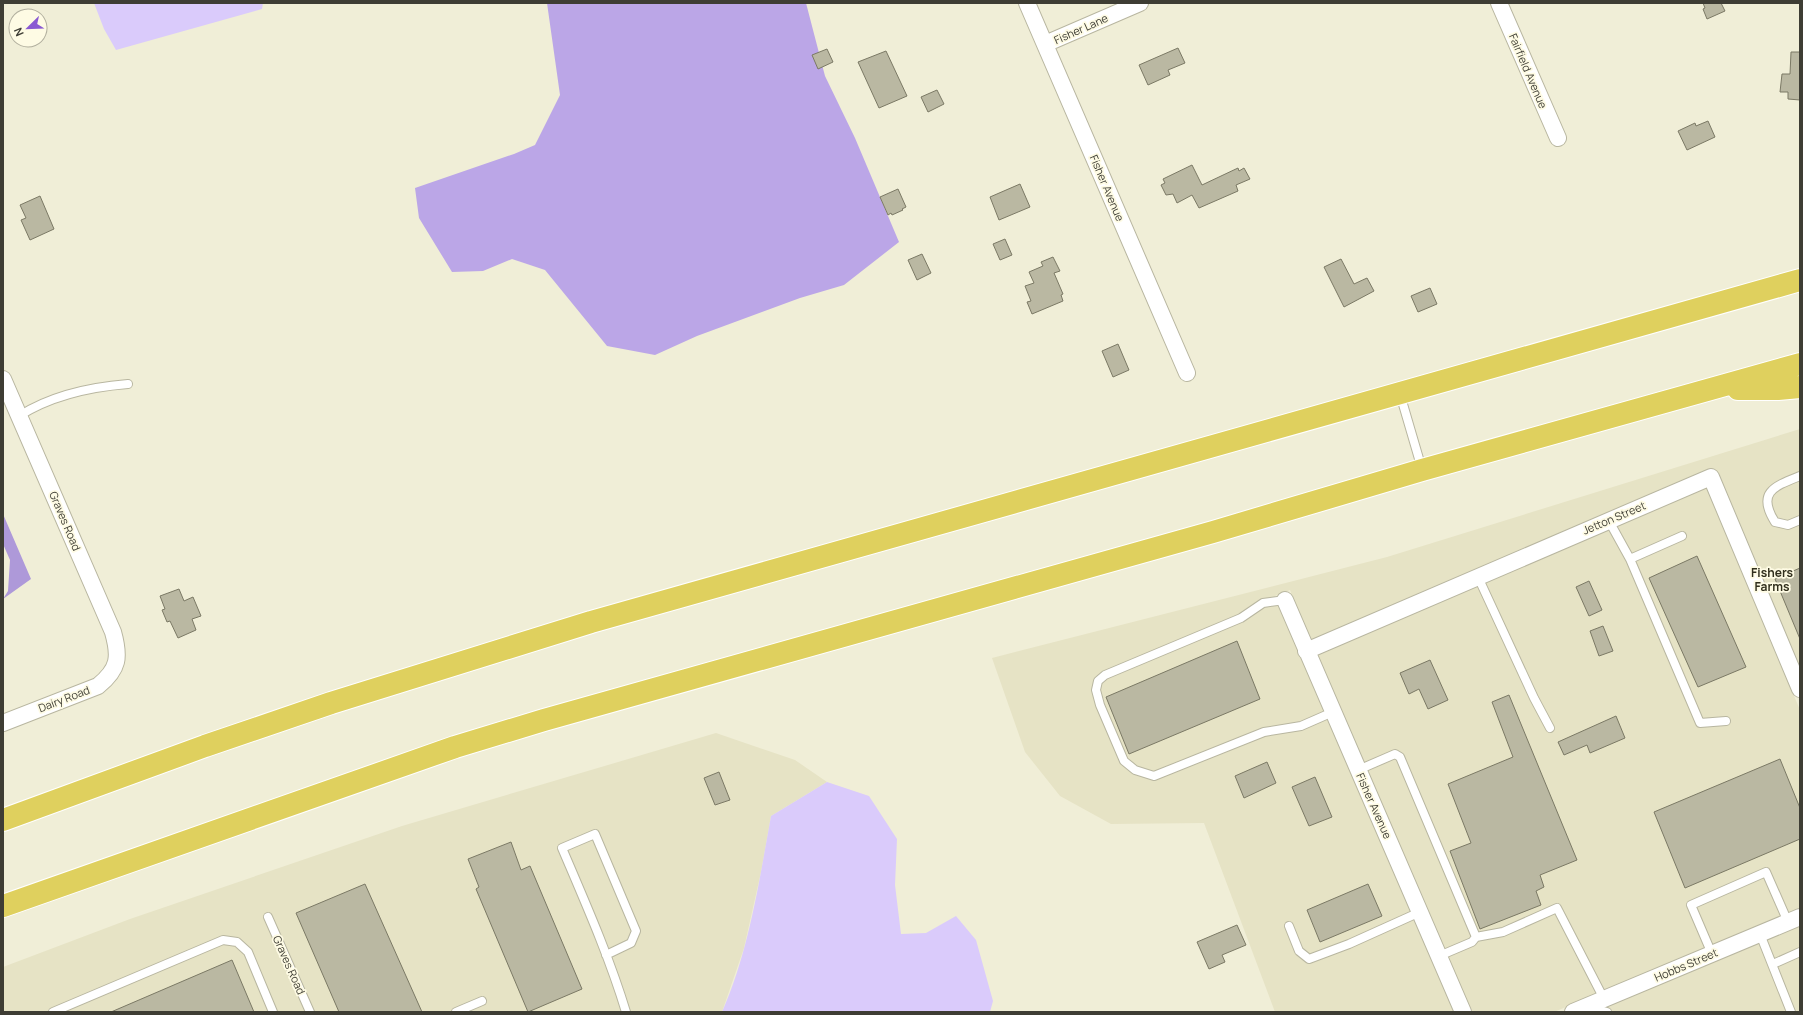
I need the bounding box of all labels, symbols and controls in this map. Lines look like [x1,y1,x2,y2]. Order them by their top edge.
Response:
north arrow [8,8,48,48]
street label: Fisher Lane [1051,10,1111,47]
text: N [10,25,27,39]
street label: Fairfield Avenue [1506,31,1551,111]
street label: Fisher Avenue [1087,152,1128,224]
street label: Graves Road [46,489,85,553]
street label: Jetton Street [1580,498,1648,538]
district label: Fishers Farms [1751,564,1793,595]
street label: Dairy Road [36,682,92,715]
street label: Fisher Avenue [1353,770,1396,842]
street label: Graves Road [270,933,309,997]
street label: Hobbs Street [1652,944,1720,985]

